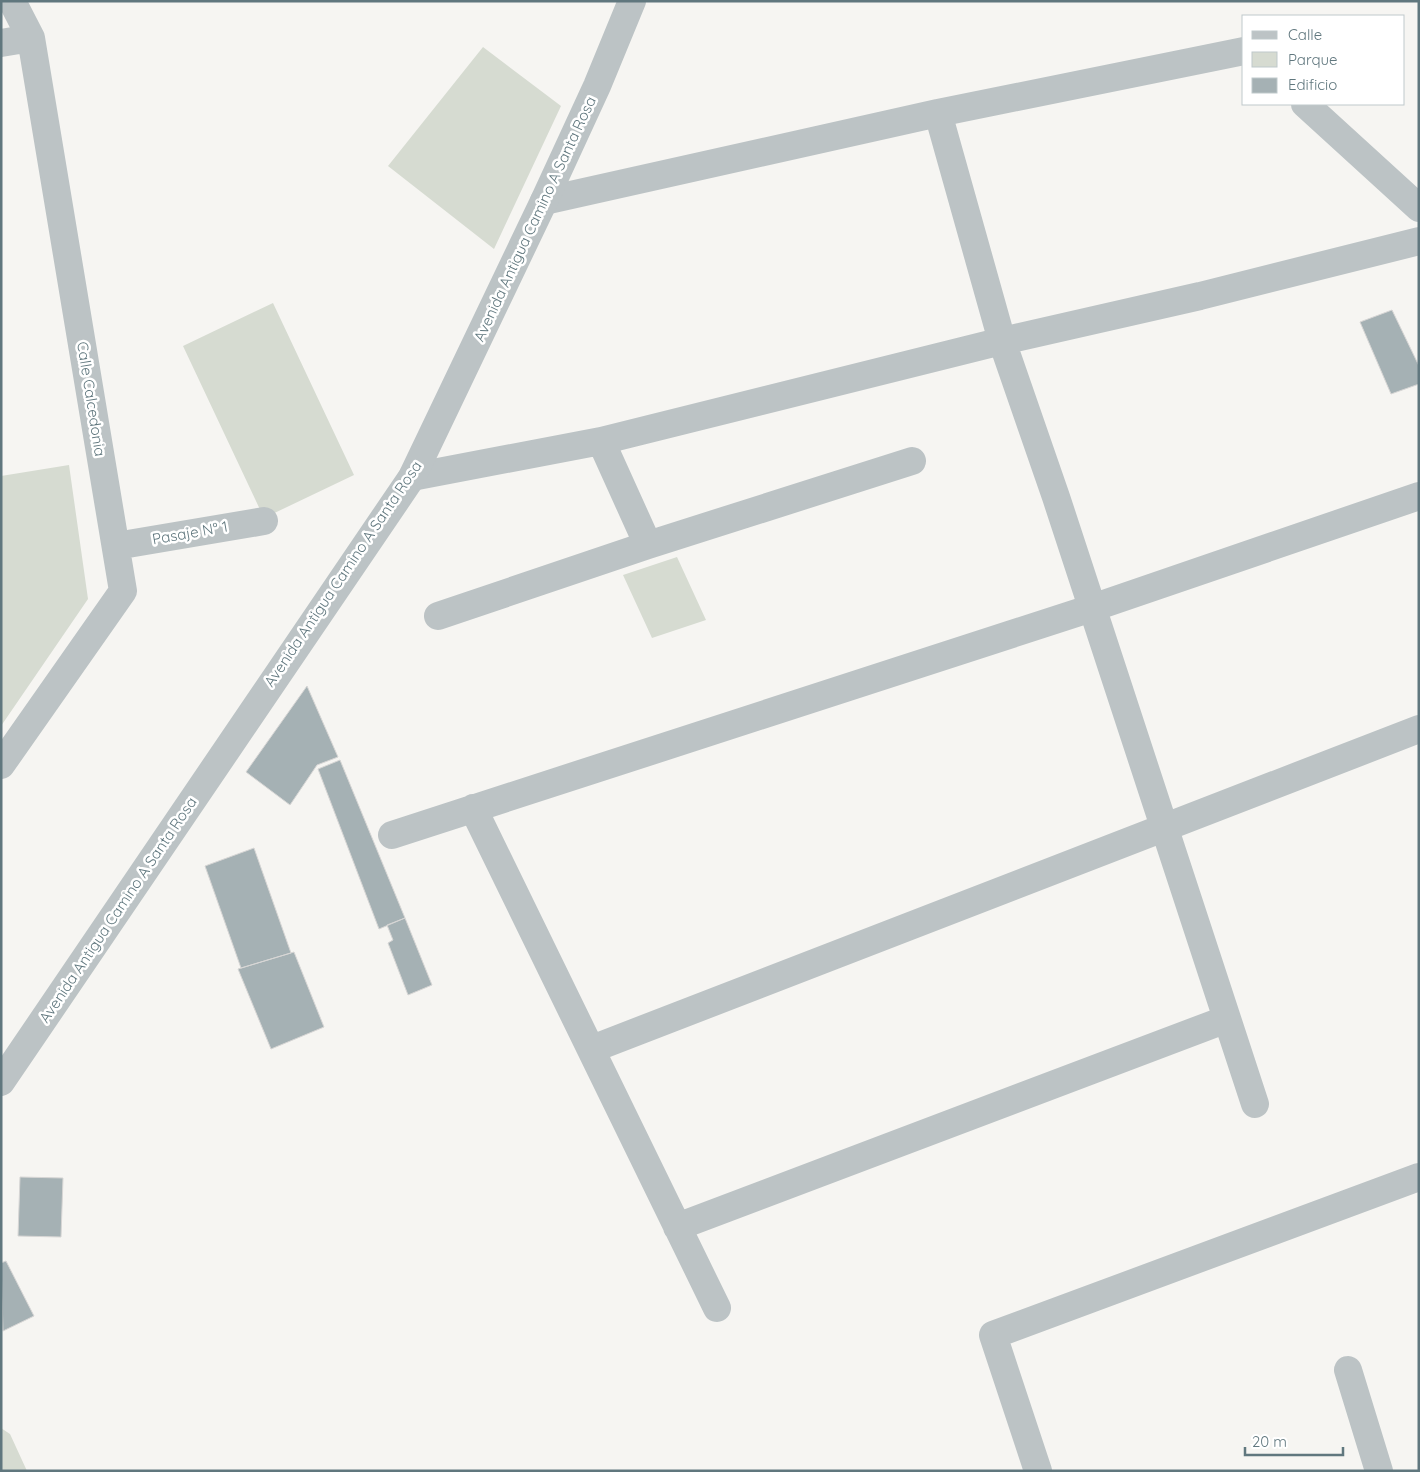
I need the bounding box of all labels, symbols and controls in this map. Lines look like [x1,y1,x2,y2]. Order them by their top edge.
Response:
legend [1242,15,1405,105]
text: Calle [1288,25,1322,44]
text: Parque [1288,50,1338,69]
text: Edificio [1288,75,1337,94]
street label: Avenida Antigua Camino A Santa Rosa [469,93,600,344]
street label: Calle Calcedonia [73,340,110,458]
street label: Avenida Antigua Camino A Santa Rosa [260,457,426,690]
street label: Pasaje N° 1 [151,517,229,548]
street label: Avenida Antigua Camino A Santa Rosa [35,793,201,1026]
scale bar [1245,1424,1342,1456]
text: 20 m [1252,1432,1287,1451]

